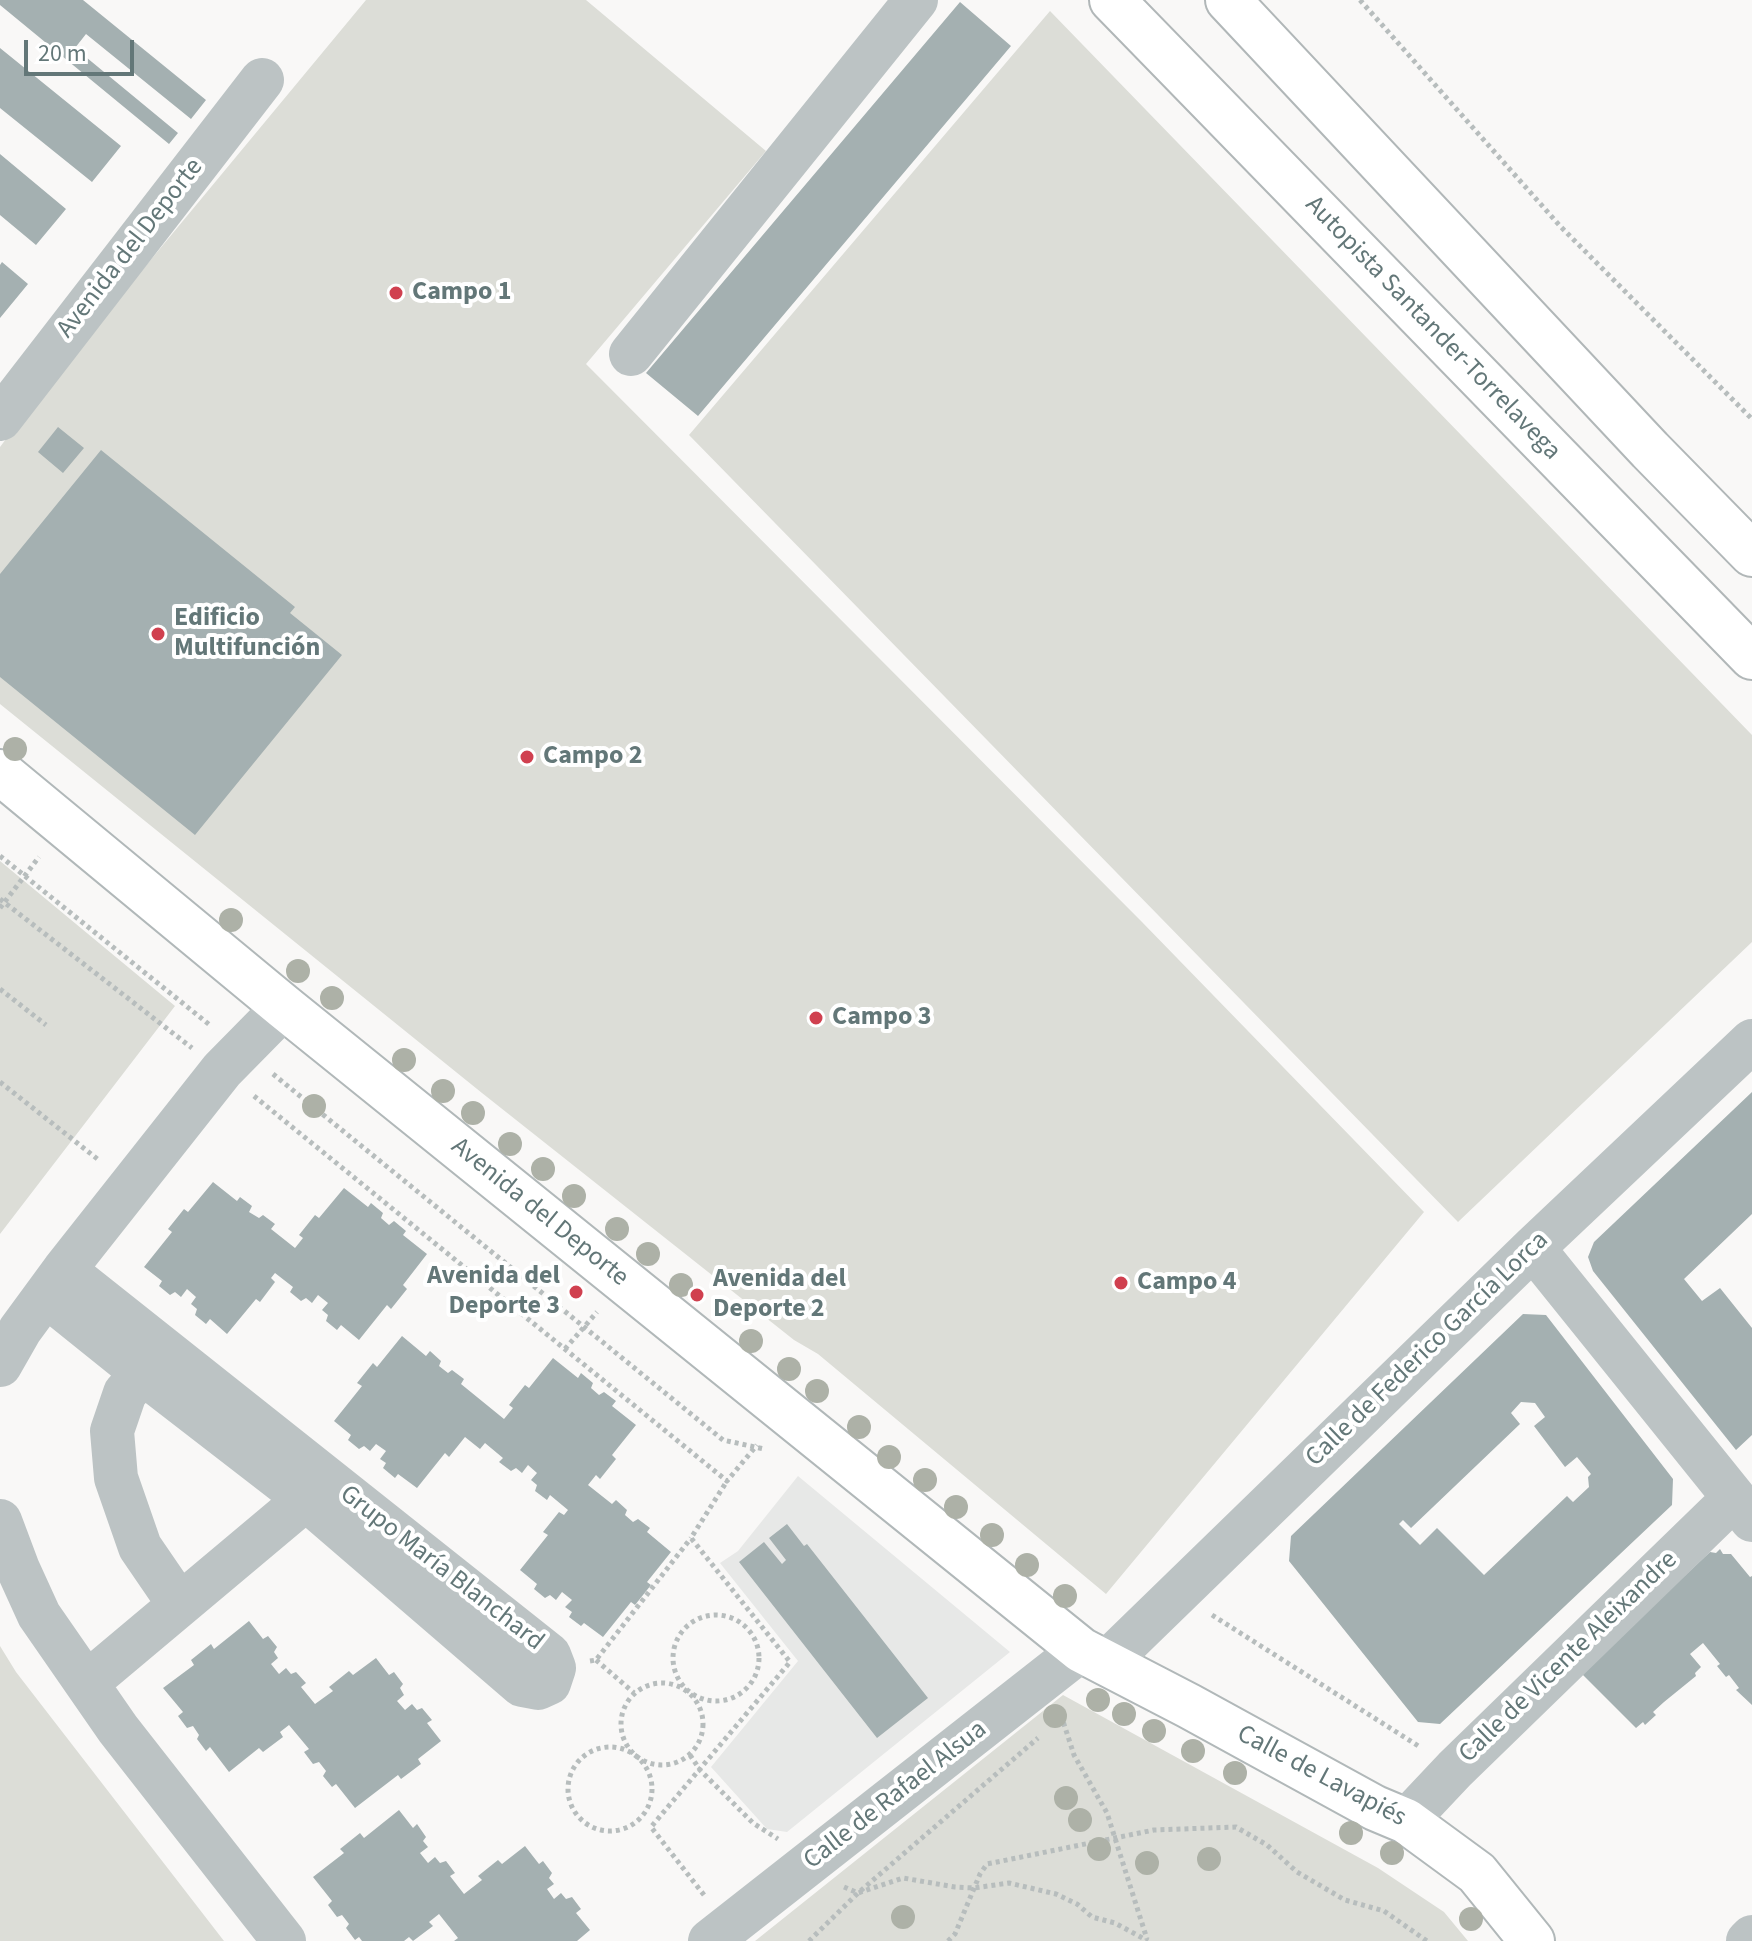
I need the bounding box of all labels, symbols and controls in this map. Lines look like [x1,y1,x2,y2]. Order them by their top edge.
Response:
scale bar [28,24,138,74]
text: 20 m [38,36,87,71]
street label: Avenida del Deporte [51,153,211,345]
street label: Autopista Santander-Torrelavega [1298,191,1566,467]
place label: Campo 1 [412,277,511,309]
marker: Campo 1 [387,284,405,302]
place label: Edificio Multifunción [174,603,320,664]
marker: Edificio Multifunción [149,625,167,643]
place label: Campo 2 [543,741,642,773]
marker: Campo 2 [518,748,536,766]
place label: Campo 3 [832,1002,931,1034]
marker: Campo 3 [807,1009,825,1027]
street label: Avenida del Deporte [444,1132,634,1294]
street label: Calle de Federico García Lorca [1300,1226,1556,1474]
place label: Avenida del Deporte 3 [427,1261,560,1322]
place label: Avenida del Deporte 2 [713,1264,846,1326]
place label: Campo 4 [1137,1267,1236,1299]
marker: Campo 4 [1112,1274,1130,1292]
marker: Avenida del Deporte 3 [567,1283,585,1301]
marker: Avenida del Deporte 2 [688,1286,706,1304]
street label: Grupo María Blanchard [333,1480,549,1658]
street label: Calle de Vicente Aleixandre [1453,1546,1685,1770]
street label: Calle de Rafael Alsua [798,1715,994,1877]
street label: Calle de Lavapiés [1231,1719,1411,1835]

